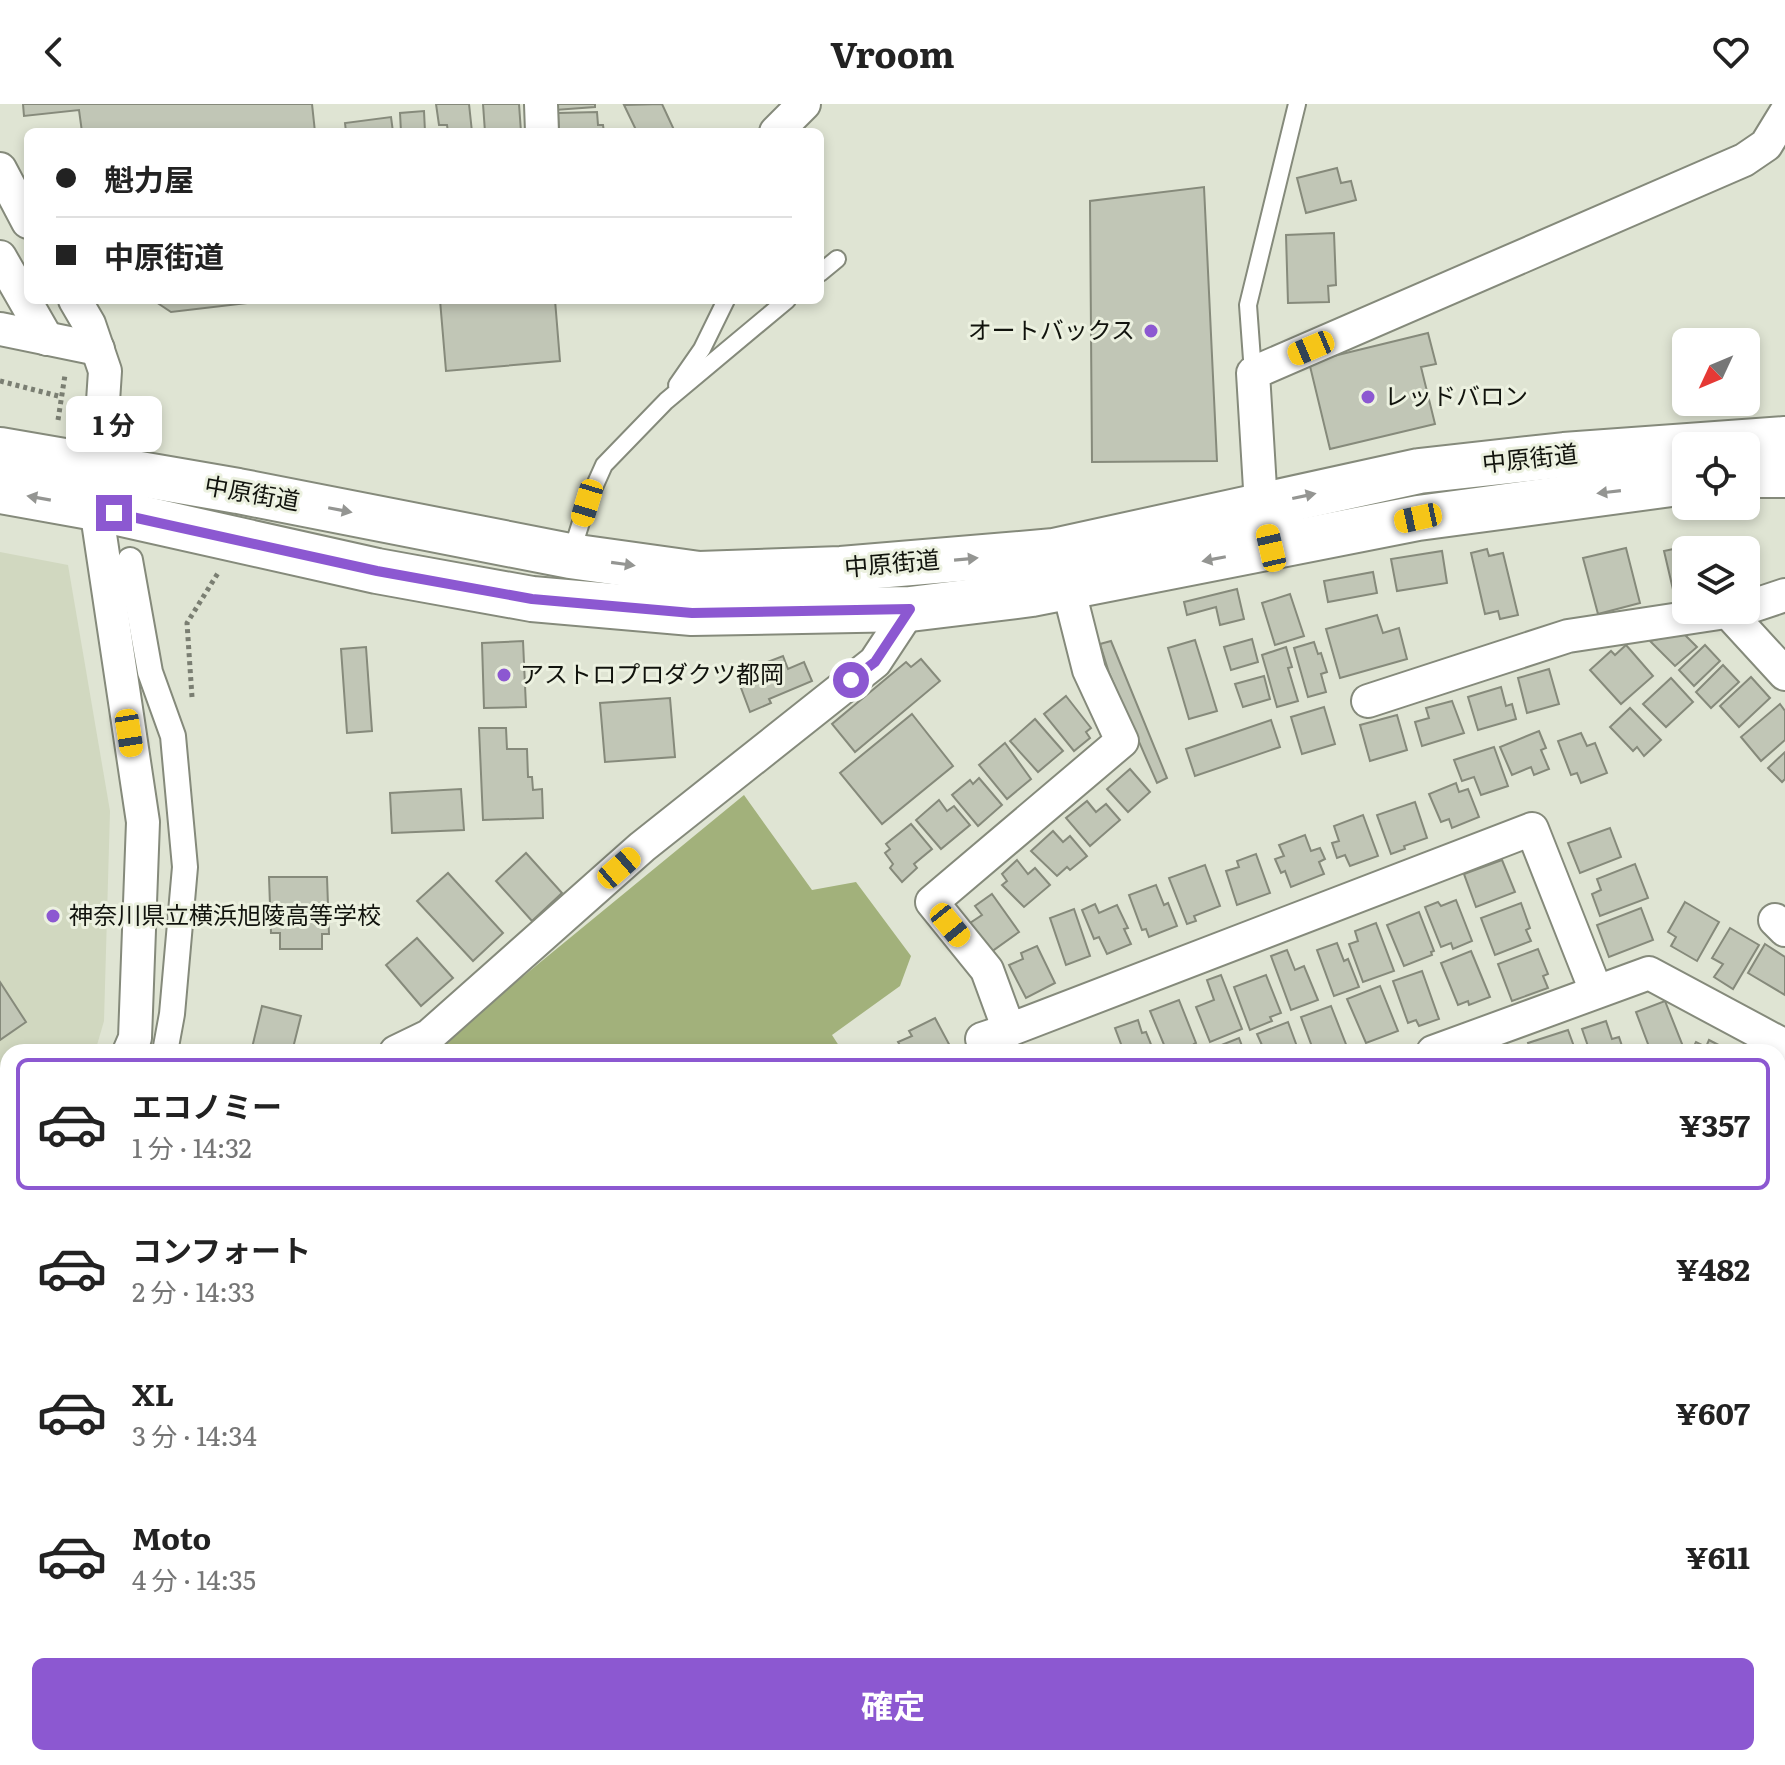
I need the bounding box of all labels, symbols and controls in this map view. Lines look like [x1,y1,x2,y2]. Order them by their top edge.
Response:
text: Vroom [830,26,955,79]
icon: back [32,30,76,74]
icon: heart [1709,30,1753,74]
text: 魁力屋 [104,156,194,200]
text: 中原街道 [104,233,224,277]
place label: オートバックス [968,311,1135,346]
marker: オートバックス [1142,322,1160,340]
car [1284,328,1338,368]
north arrow [1672,328,1760,416]
map controls [1672,328,1760,624]
place label: レッドバロン [1384,377,1528,412]
marker: レッドバロン [1359,388,1377,406]
callout: 1 分 [66,397,162,453]
text: 1 分 [93,404,135,443]
button: locate [1672,432,1760,520]
street label: 中原街道 [1480,434,1579,479]
street label: 中原街道 [202,466,303,517]
car [569,477,605,529]
one-way arrow [1596,486,1621,499]
one-way arrow [1291,489,1316,502]
one-way arrow [26,492,51,504]
route end [96,495,132,531]
car [1392,501,1444,535]
one-way arrow [328,505,353,517]
car [1254,522,1288,574]
button: layers [1672,536,1760,624]
street label: 中原街道 [842,540,941,583]
one-way arrow [954,552,979,565]
one-way arrow [1202,554,1227,566]
one-way arrow [611,558,636,571]
place label: アストロプロダクツ都岡 [520,655,784,690]
route start [833,662,869,698]
marker: アストロプロダクツ都岡 [495,666,513,684]
car [113,707,145,759]
car [593,843,645,893]
place label: 神奈川県立横浜旭陵高等学校 [69,896,381,931]
car [926,899,974,951]
marker: 神奈川県立横浜旭陵高等学校 [44,907,62,925]
text: エコノミー [132,1083,282,1127]
icon: car [36,1088,108,1160]
text: ¥357 [1679,1102,1750,1146]
text: 1 分 · 14:32 [132,1127,252,1166]
text: コンフォート [132,1227,311,1271]
icon: car [36,1232,108,1304]
text: ¥482 [1676,1246,1750,1290]
text: 2 分 · 14:33 [132,1271,255,1310]
text: XL [132,1371,174,1415]
icon: car [36,1376,108,1448]
text: ¥607 [1676,1390,1750,1434]
text: 3 分 · 14:34 [132,1415,257,1454]
text: Moto [132,1515,211,1559]
icon: car [36,1520,108,1592]
text: ¥611 [1685,1534,1750,1578]
text: 4 分 · 14:35 [132,1559,256,1598]
button: 確定 [32,1658,1754,1750]

